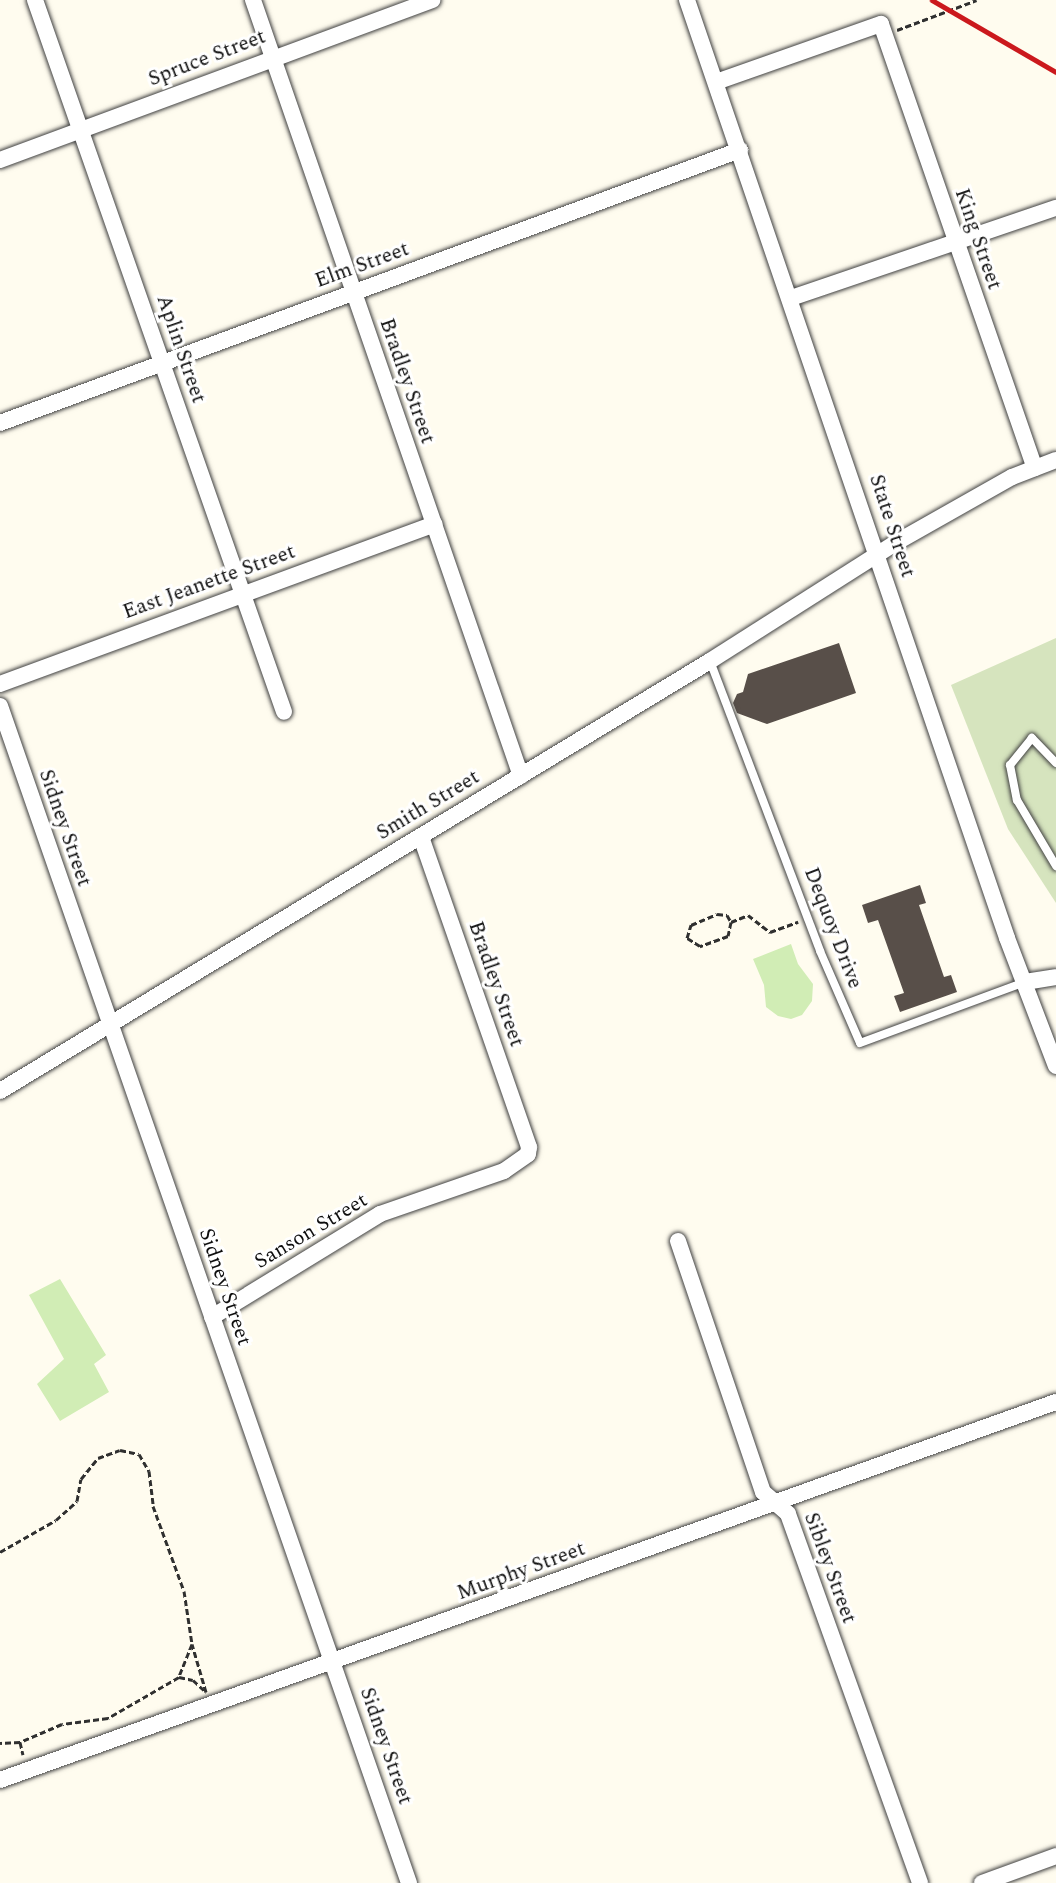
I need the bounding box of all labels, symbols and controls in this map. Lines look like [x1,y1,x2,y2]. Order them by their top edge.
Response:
street label: Spruce Street [145,24,269,92]
street label: King Street [949,185,1007,293]
street label: Elm Street [312,236,412,294]
street label: Aplin Street [151,291,211,407]
street label: Bradley Street [374,315,440,447]
street label: State Street [863,471,921,581]
street label: East Jeanette Street [119,539,299,625]
street label: Smith Street [372,764,484,846]
street label: Sidney Street [33,766,97,890]
street label: Dequoy Drive [798,864,868,992]
street label: Bradley Street [463,918,529,1050]
street label: Sanson Street [250,1187,372,1275]
street label: Sidney Street [193,1225,257,1349]
street label: Sibley Street [798,1509,862,1627]
street label: Murphy Street [453,1536,589,1606]
street label: Sidney Street [354,1684,418,1808]

